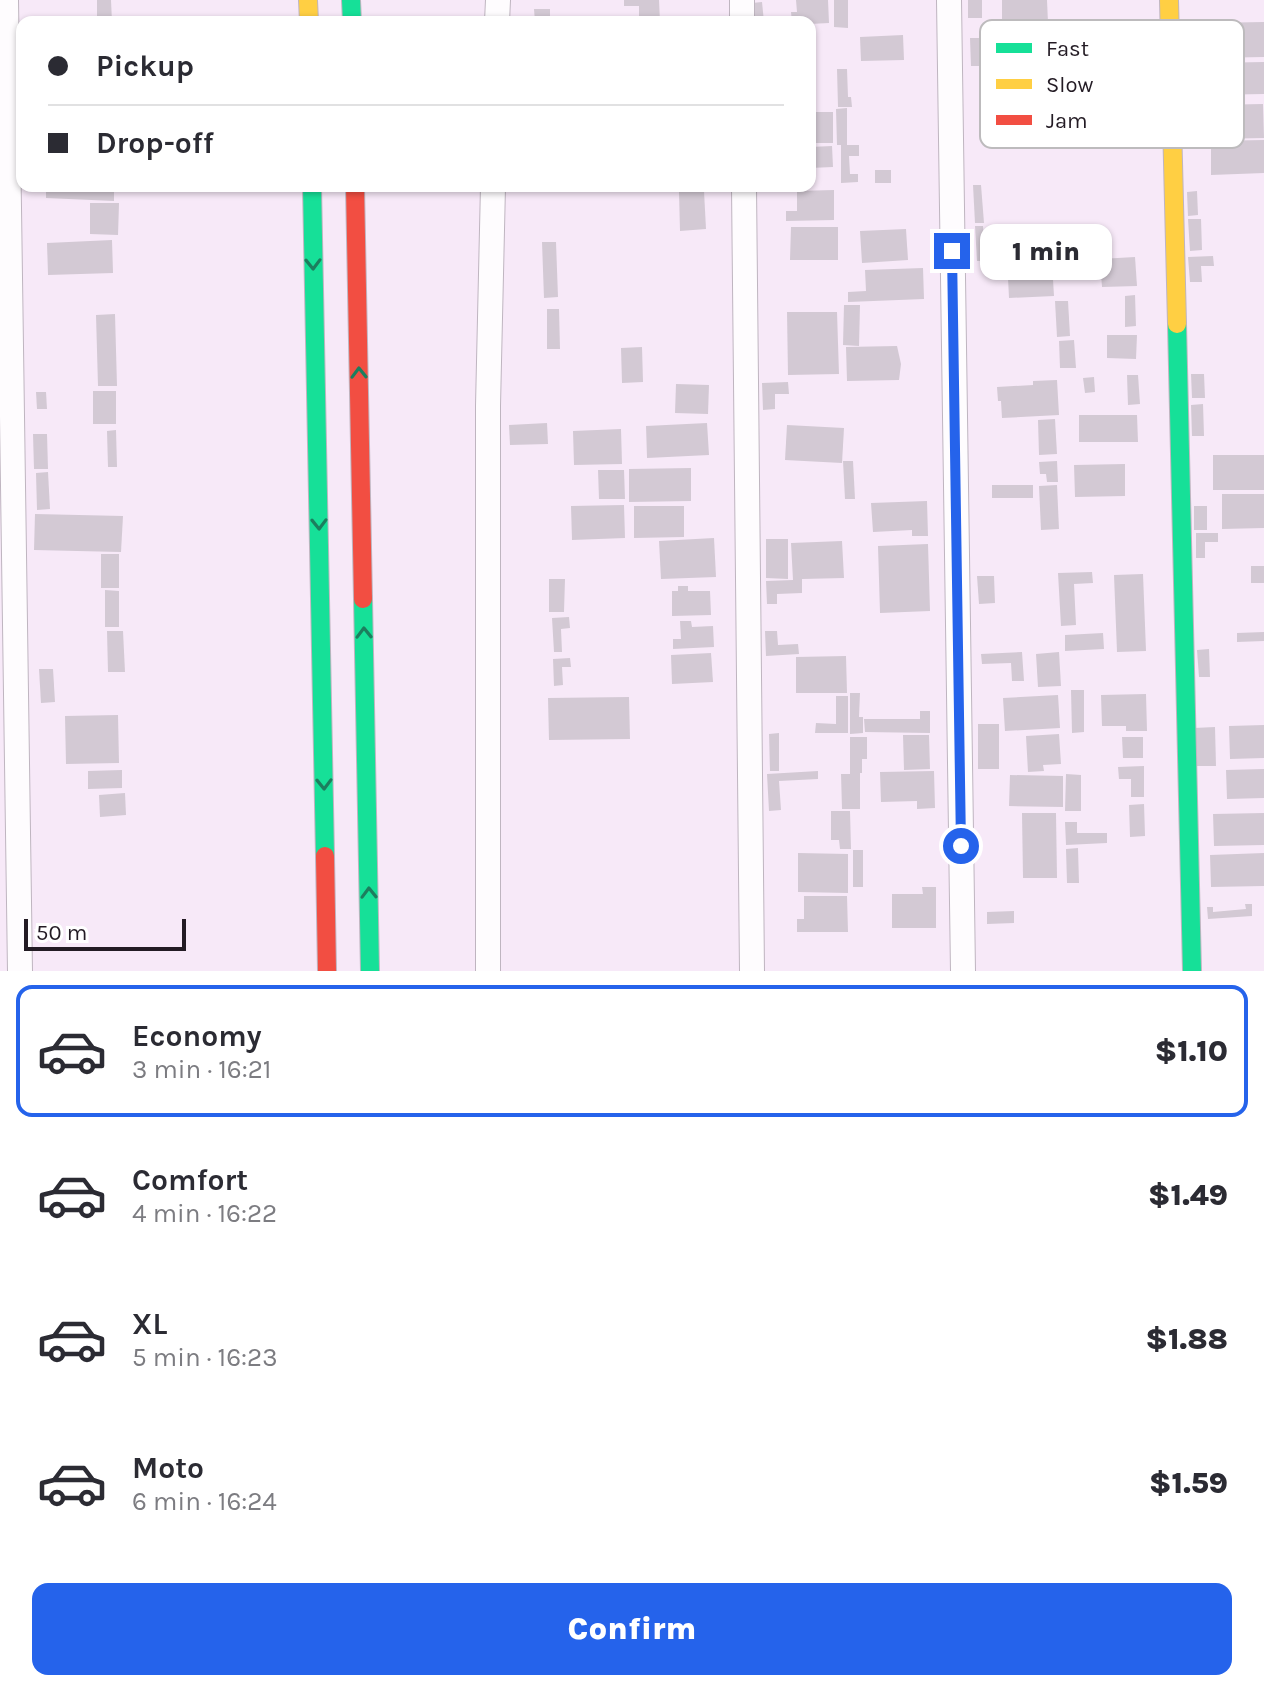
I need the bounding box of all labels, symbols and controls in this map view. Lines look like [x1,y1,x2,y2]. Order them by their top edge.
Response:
legend [980,20,1244,148]
text: Fast [1046,36,1089,62]
text: Pickup [96,48,194,84]
text: Slow [1046,72,1093,98]
text: Jam [1046,108,1088,134]
text: Drop-off [96,125,214,161]
callout: 1 min [980,223,1112,279]
route end [934,233,970,269]
text: 1 min [1012,236,1080,267]
one-way arrow [305,258,322,271]
one-way arrow [350,366,367,379]
one-way arrow [310,518,327,531]
one-way arrow [355,626,373,639]
one-way arrow [315,778,332,791]
route start [943,828,979,864]
one-way arrow [360,886,378,899]
scale bar [24,915,186,951]
text: 50 m [36,920,87,946]
icon: car [36,1015,108,1087]
text: Economy [132,1018,262,1054]
text: $1.10 [1155,1033,1228,1069]
text: 3 min · 16:21 [132,1054,271,1085]
icon: car [36,1159,108,1231]
text: Comfort [132,1162,248,1198]
text: $1.49 [1148,1177,1228,1213]
text: 4 min · 16:22 [132,1198,277,1229]
icon: car [36,1303,108,1375]
text: XL [132,1306,167,1342]
text: $1.88 [1146,1321,1228,1357]
text: 5 min · 16:23 [132,1342,278,1373]
icon: car [36,1447,108,1519]
text: Moto [132,1450,204,1486]
text: $1.59 [1149,1465,1228,1501]
text: 6 min · 16:24 [132,1486,277,1517]
button: Confirm [32,1583,1232,1675]

